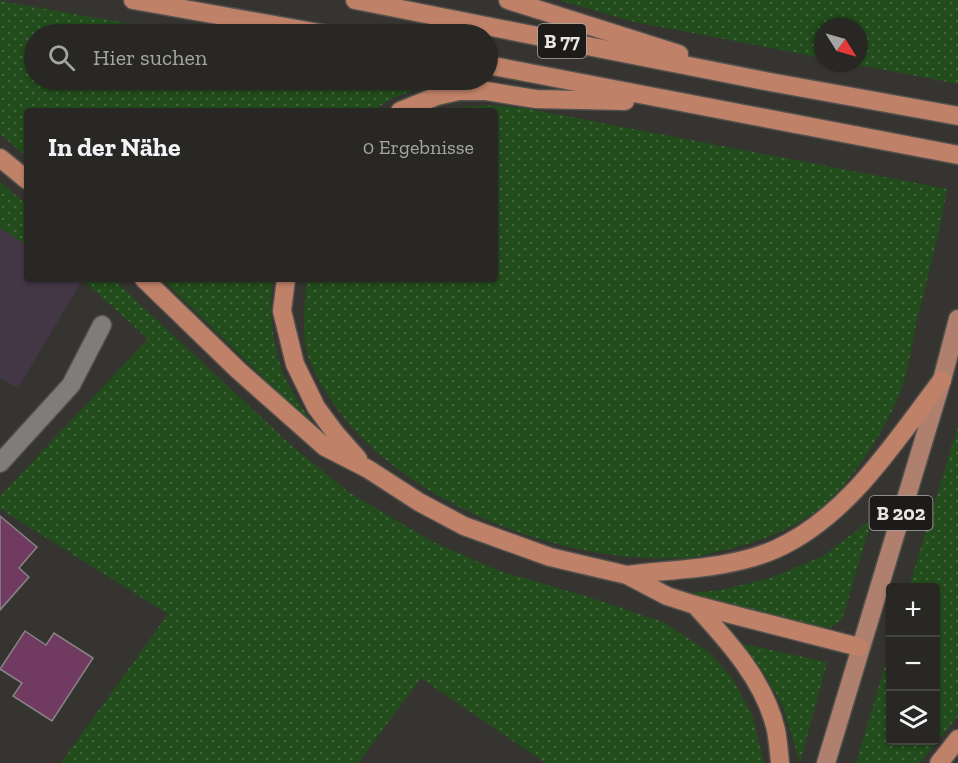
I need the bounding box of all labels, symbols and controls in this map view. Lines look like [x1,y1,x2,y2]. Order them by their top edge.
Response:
north arrow [814,18,868,72]
search box [24,24,498,90]
road number: B 77 [538,24,586,58]
icon: search [45,41,78,74]
text: Hier suchen [93,44,207,71]
text: In der Nähe [48,131,180,163]
text: 0 Ergebnisse [363,135,474,159]
road number: B 202 [870,496,932,530]
map controls [886,583,940,745]
button: + [886,583,940,637]
button: − [886,637,940,691]
button: layers [886,691,940,745]

